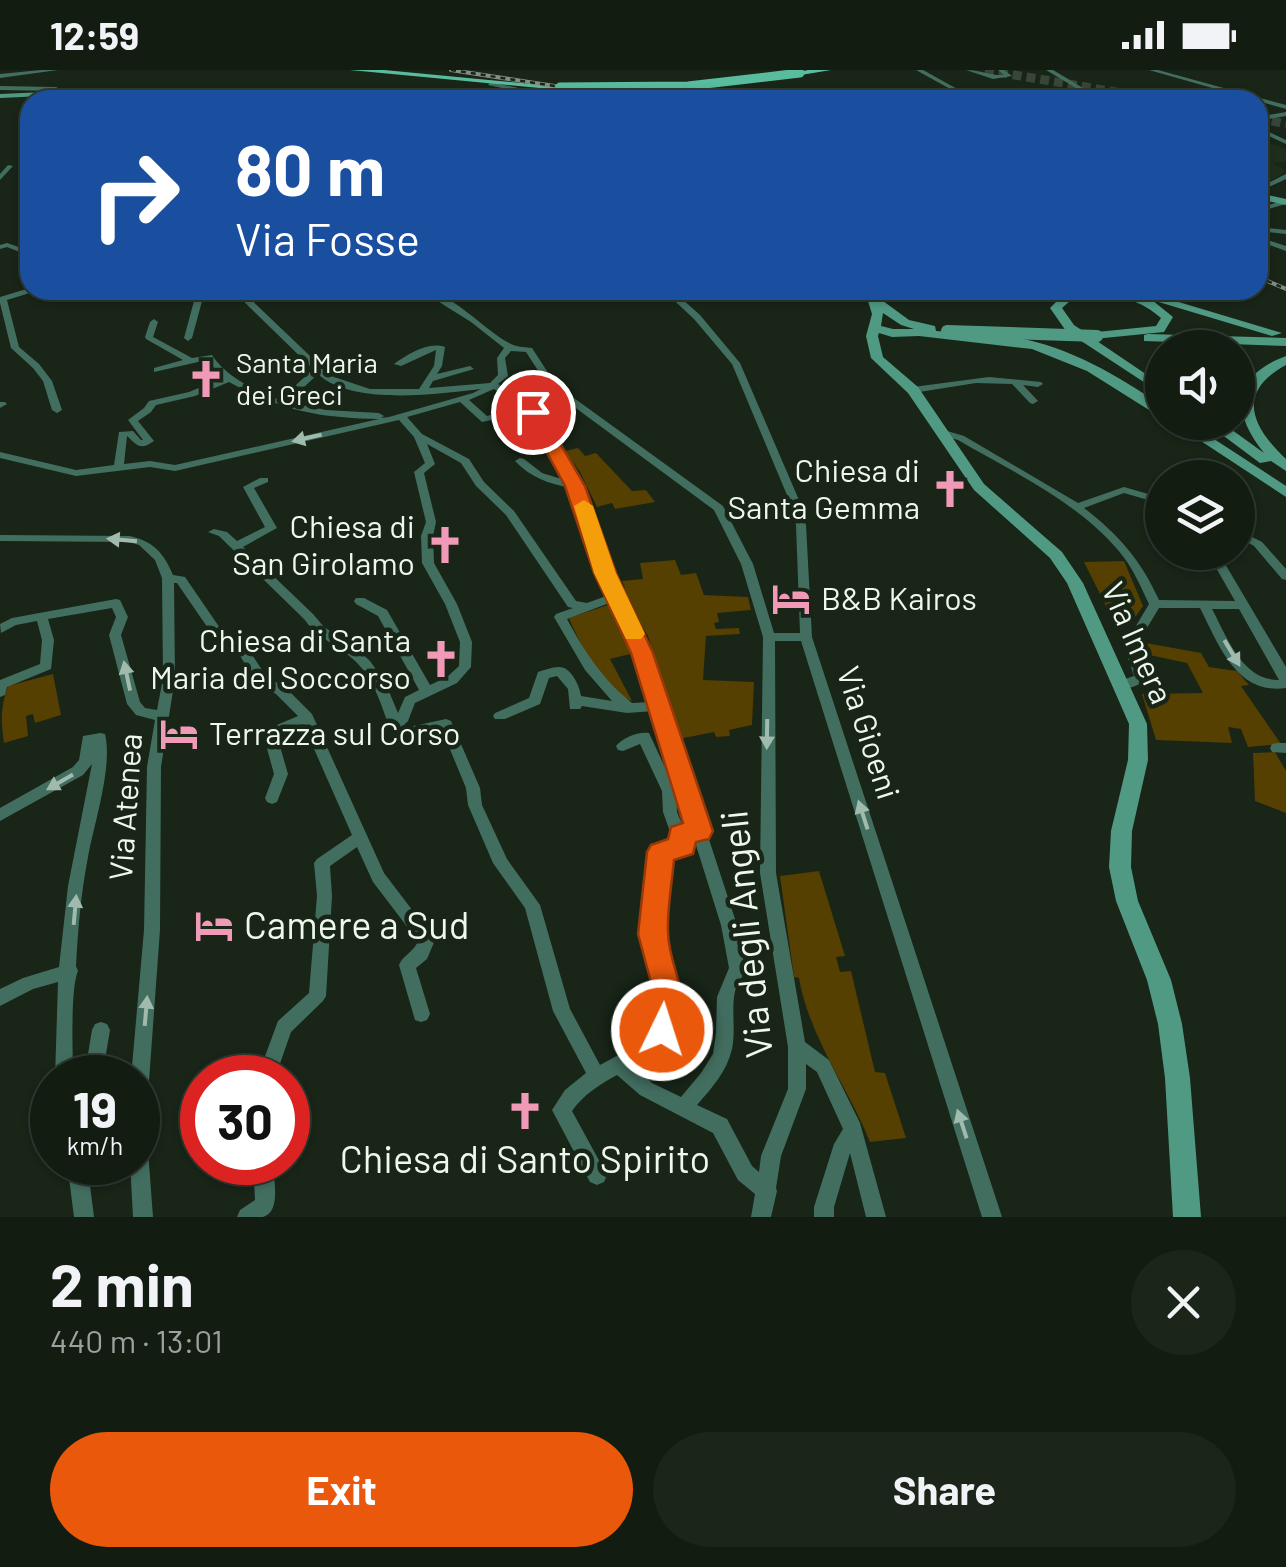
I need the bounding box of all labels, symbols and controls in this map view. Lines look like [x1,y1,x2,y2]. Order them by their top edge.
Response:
text: 12:59 [50,12,139,58]
text: 80 m [235,126,385,210]
icon: right [70,130,200,260]
text: Via Fosse [235,211,420,265]
map controls [1145,330,1255,570]
button: sound [1145,330,1255,440]
place label: Santa Maria dei Greci [236,345,378,411]
church icon: Santa Maria dei Greci [185,358,227,400]
pin [491,370,576,455]
icon: arrive [506,385,561,440]
one-way arrow [291,431,322,446]
place label: Chiesa di Santa Gemma [727,450,920,525]
button: layers [1145,460,1255,570]
church icon: Chiesa di Santa Gemma [929,468,971,510]
place label: Chiesa di San Girolamo [232,506,415,581]
church icon: Chiesa di San Girolamo [424,524,466,566]
one-way arrow [106,532,137,548]
street label: Via Imera [1095,575,1182,709]
hotel icon: B&B Kairos [770,578,812,620]
place label: B&B Kairos [821,578,977,616]
place label: Chiesa di Santa Maria del Soccorso [150,620,411,695]
church icon: Chiesa di Santa Maria del Soccorso [420,638,462,680]
one-way arrow [1223,639,1240,667]
one-way arrow [119,660,135,691]
street label: Via Gioeni [831,661,909,804]
hotel icon: Terrazza sul Corso [158,713,200,755]
place label: Terrazza sul Corso [209,713,460,751]
one-way arrow [758,719,774,751]
street label: Via Atenea [100,732,148,882]
one-way arrow [46,773,75,790]
one-way arrow [855,799,870,829]
street label: Via degli Angeli [709,808,781,1060]
one-way arrow [67,894,83,926]
place label: Camere a Sud [244,901,469,947]
hotel icon: Camere a Sud [193,905,235,947]
position arrow [610,978,714,1082]
one-way arrow [139,994,155,1026]
speed limit sign: 30 [180,1055,310,1185]
text: 19 [73,1078,117,1138]
church icon: Chiesa di Santo Spirito [504,1090,546,1132]
one-way arrow [954,1109,969,1139]
text: km/h [67,1130,123,1160]
place label: Chiesa di Santo Spirito [340,1135,710,1181]
text: 2 min [50,1247,194,1319]
button: close [1131,1250,1236,1355]
text: 440 m · 13:01 [50,1321,223,1359]
button: Exit [50,1432,633,1547]
button: Share [653,1432,1236,1547]

